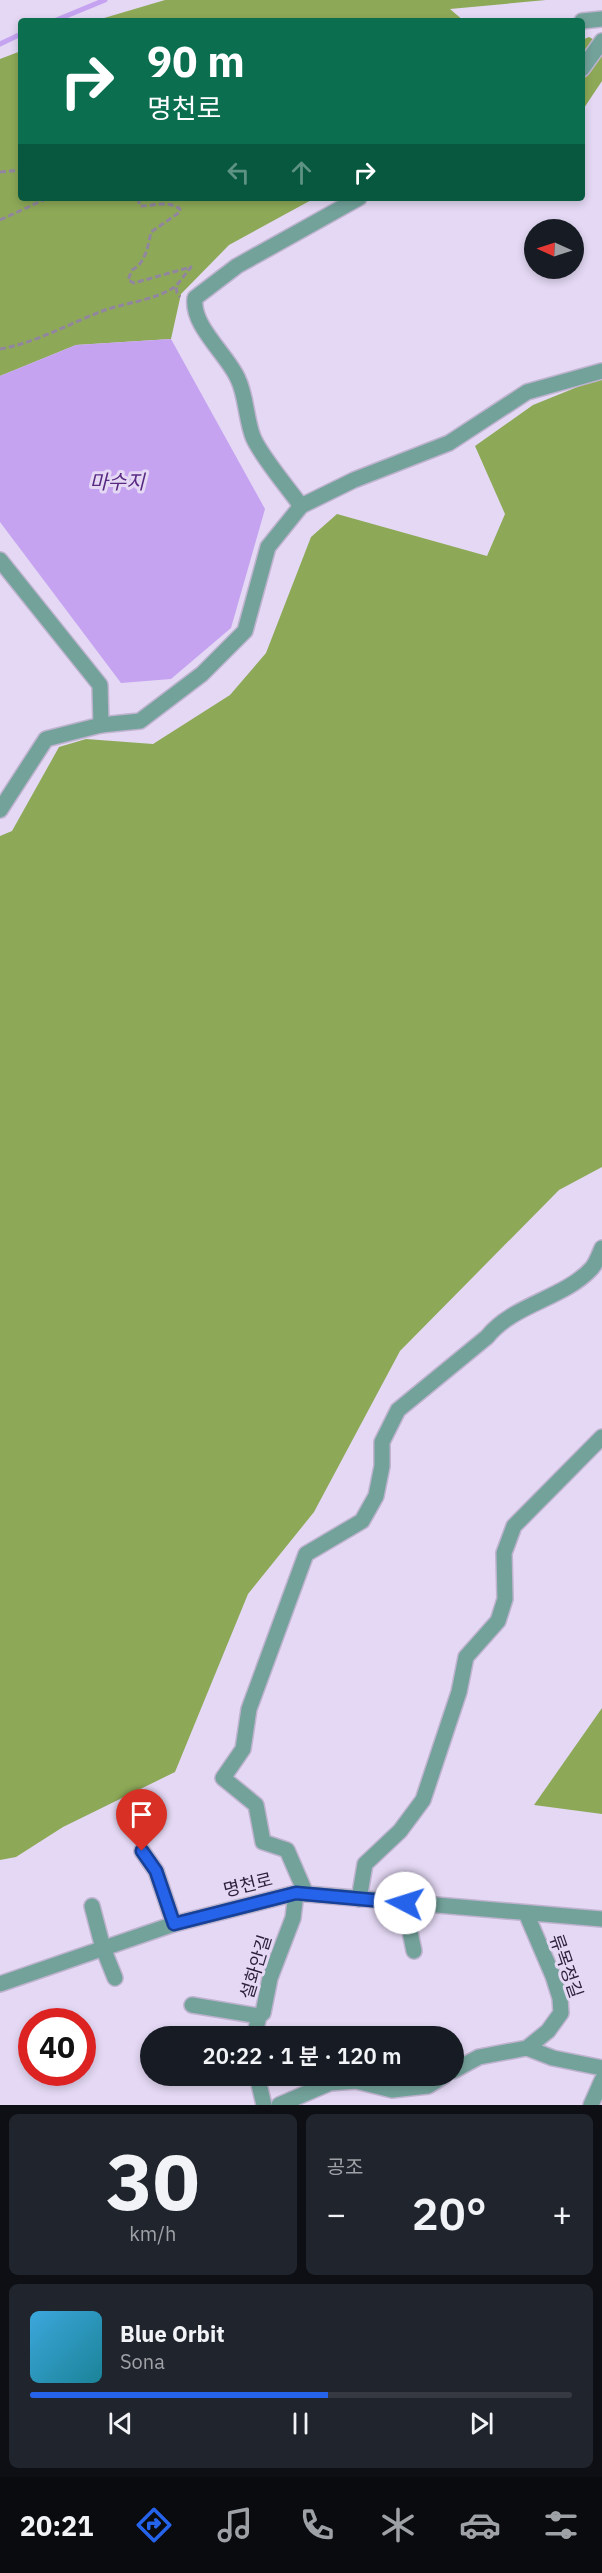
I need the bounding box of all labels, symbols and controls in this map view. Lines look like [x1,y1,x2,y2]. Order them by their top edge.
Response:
text: 90 m [147,34,245,89]
icon: right [48,42,126,120]
text: 명천로 [147,90,222,125]
icon: left [222,156,255,189]
icon: ahead [285,156,318,189]
icon: right [348,156,381,189]
north arrow [524,219,584,279]
map controls [524,219,584,279]
water label: 마수지 [89,468,146,495]
pin [116,1789,167,1851]
icon: arrive [125,1798,158,1831]
street label: 명천로 [221,1867,275,1902]
position arrow [373,1871,437,1935]
street label: 류목정길 [545,1931,588,2001]
street label: 설화안길 [235,1932,276,2002]
speed limit sign: 40 [18,2008,96,2086]
text: 20:22 · 1 분 · 120 m [203,2041,401,2070]
text: 30 [106,2130,200,2231]
text: 공조 [327,2153,363,2180]
text: 20° [412,2184,487,2242]
text: − [327,2192,346,2235]
text: + [552,2192,572,2235]
text: km/h [129,2220,176,2247]
text: Blue Orbit [120,2319,225,2348]
text: Sona [120,2348,165,2375]
icon: previous [104,2407,137,2440]
icon: pause [284,2407,317,2440]
icon: next [465,2407,498,2440]
icon: directions [133,2504,175,2546]
icon: music [214,2504,256,2546]
icon: phone [296,2504,338,2546]
icon: climate [377,2504,419,2546]
icon: car [459,2504,501,2546]
icon: filters [540,2504,582,2546]
text: 20:21 [20,2508,93,2543]

